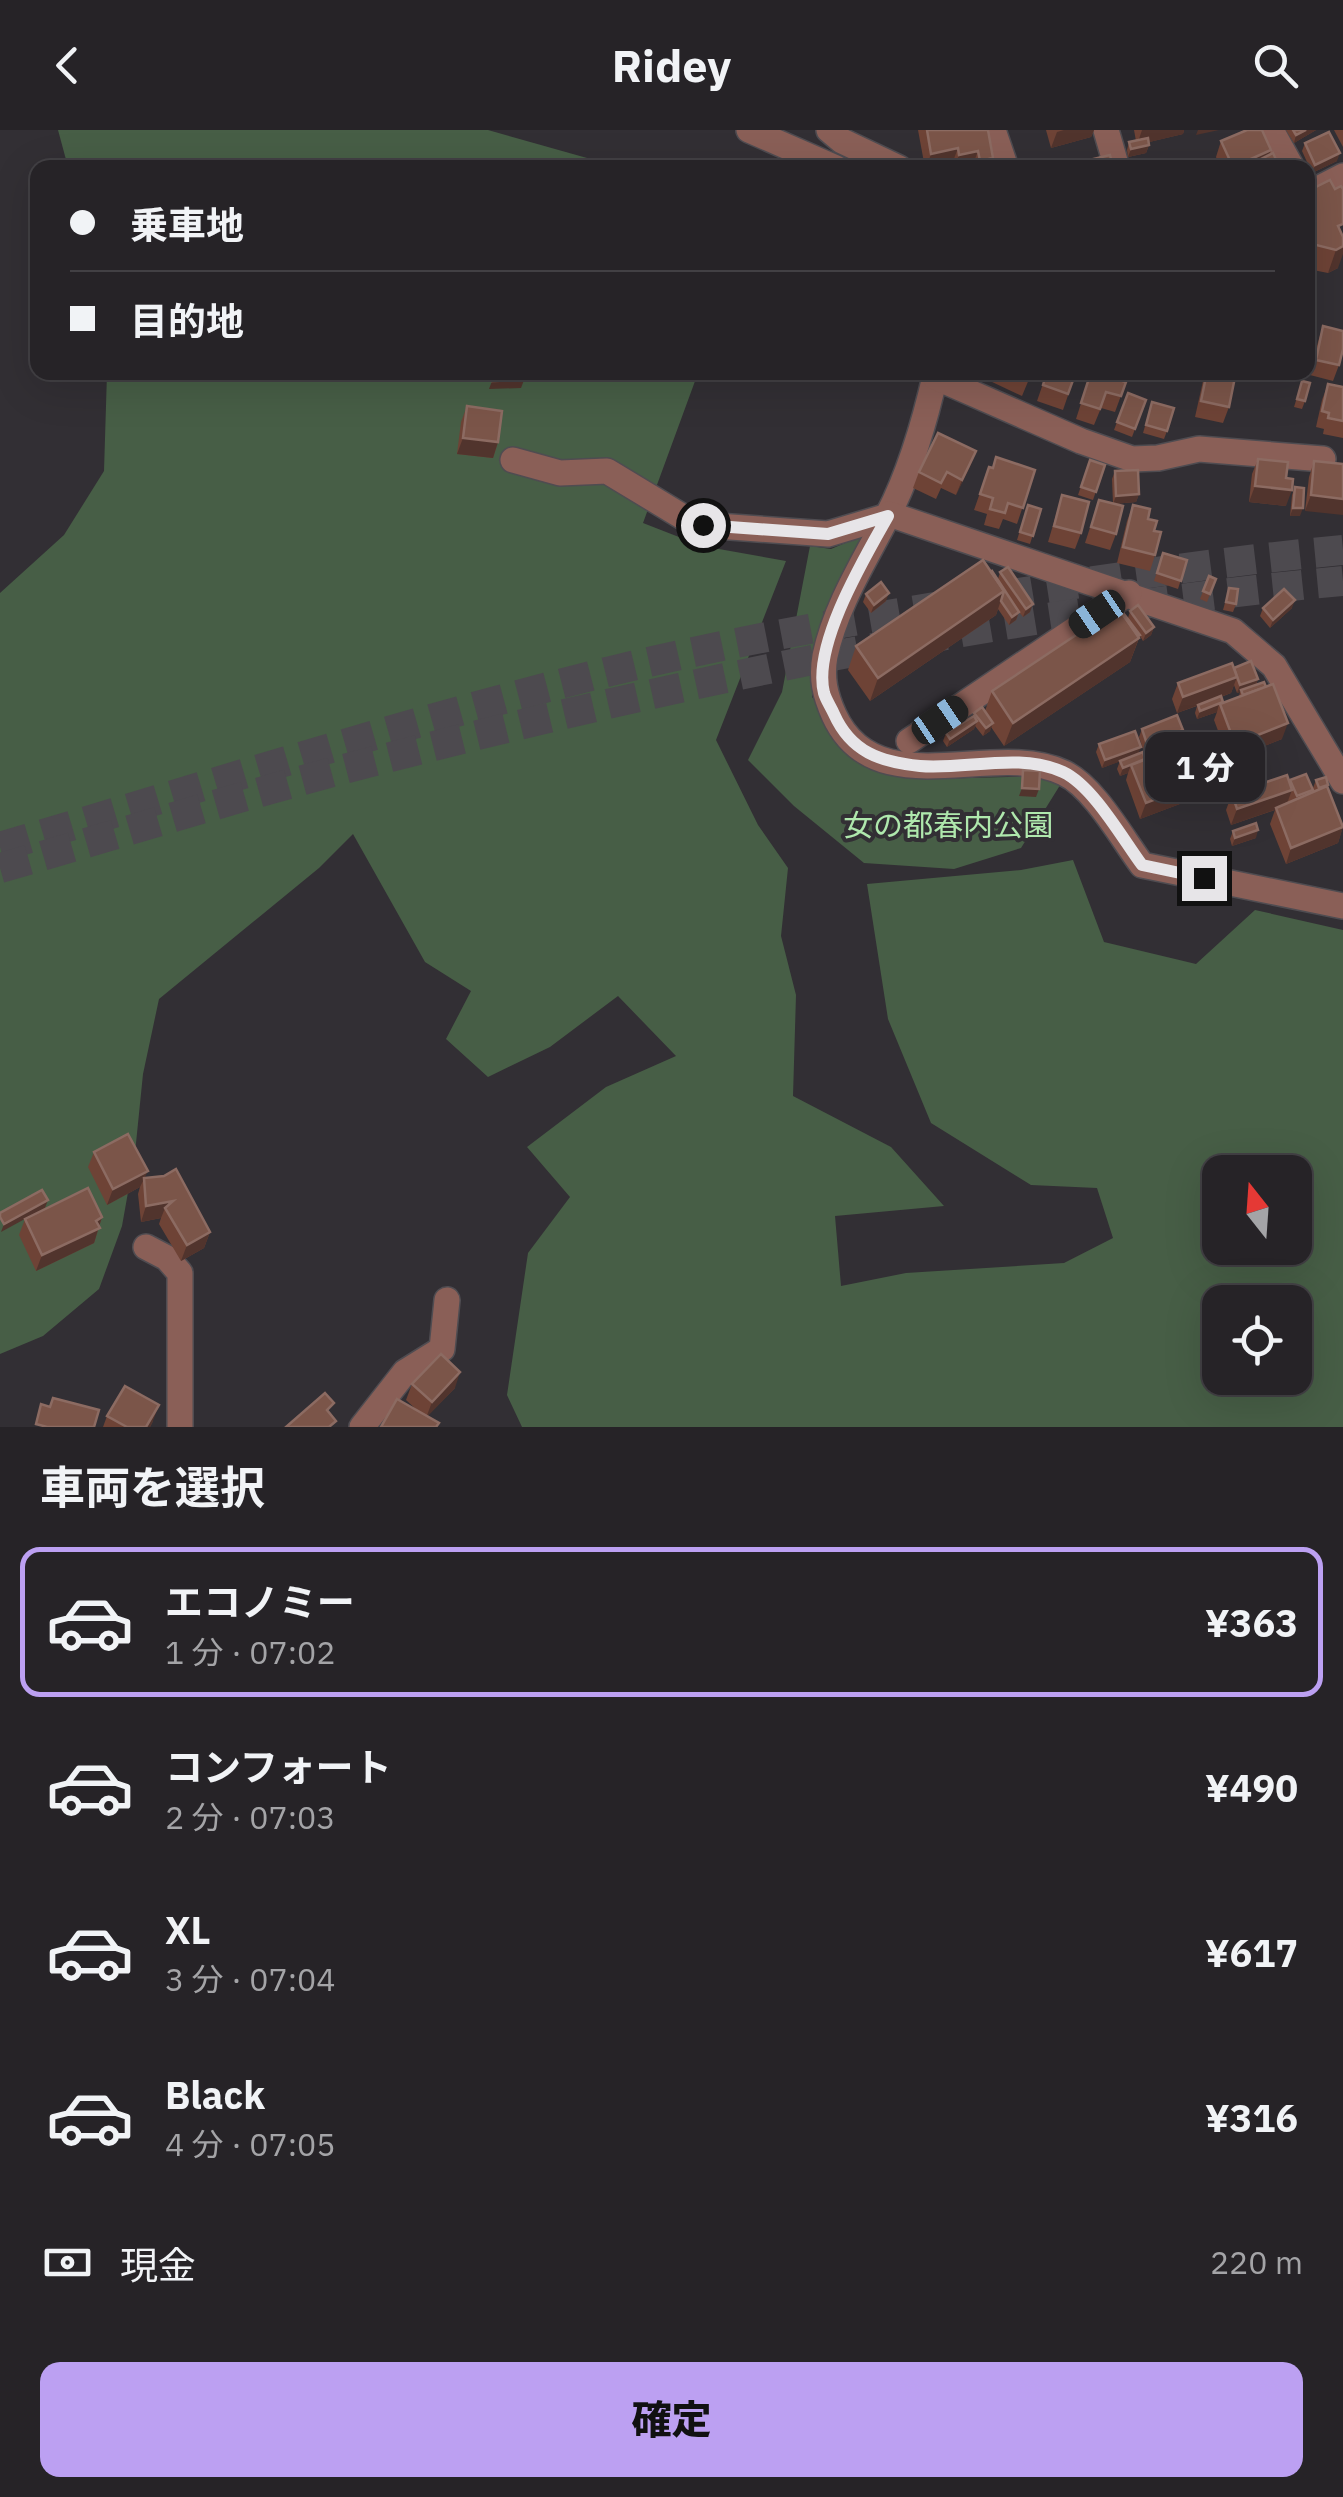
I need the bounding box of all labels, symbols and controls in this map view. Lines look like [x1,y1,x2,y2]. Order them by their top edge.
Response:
text: Ridey [612,36,731,94]
icon: back [40,38,95,93]
icon: search [1248,38,1303,93]
text: 乗車地 [130,200,244,249]
text: 目的地 [130,296,244,345]
route start [681,503,726,548]
car [1064,585,1130,643]
car [907,691,973,749]
callout: 1 分 [1144,733,1264,803]
text: 1 分 [1176,746,1234,788]
park label: 女の都春内公園 [843,805,1053,844]
route end [1182,856,1227,901]
north arrow [1202,1155,1312,1265]
map controls [1202,1155,1312,1395]
button: locate [1202,1285,1312,1395]
text: 車両を選択 [40,1458,265,1516]
icon: car [45,1577,135,1667]
text: エコノミー [165,1577,355,1626]
text: ¥363 [1205,1598,1298,1647]
text: 1 分 · 07:02 [165,1631,335,1673]
icon: car [45,1742,135,1832]
text: コンフォート [165,1742,392,1791]
text: ¥490 [1205,1763,1298,1812]
text: 2 分 · 07:03 [165,1796,335,1838]
text: XL [165,1905,211,1954]
icon: car [45,1907,135,1997]
text: ¥617 [1205,1928,1298,1977]
text: 3 分 · 07:04 [165,1958,335,2000]
text: Black [165,2070,265,2119]
icon: car [45,2072,135,2162]
text: ¥316 [1205,2093,1298,2142]
text: 4 分 · 07:05 [165,2123,335,2165]
icon: cash [40,2235,95,2290]
text: 現金 [120,2240,196,2289]
text: 220 m [1210,2241,1303,2283]
button: 確定 [40,2362,1303,2477]

